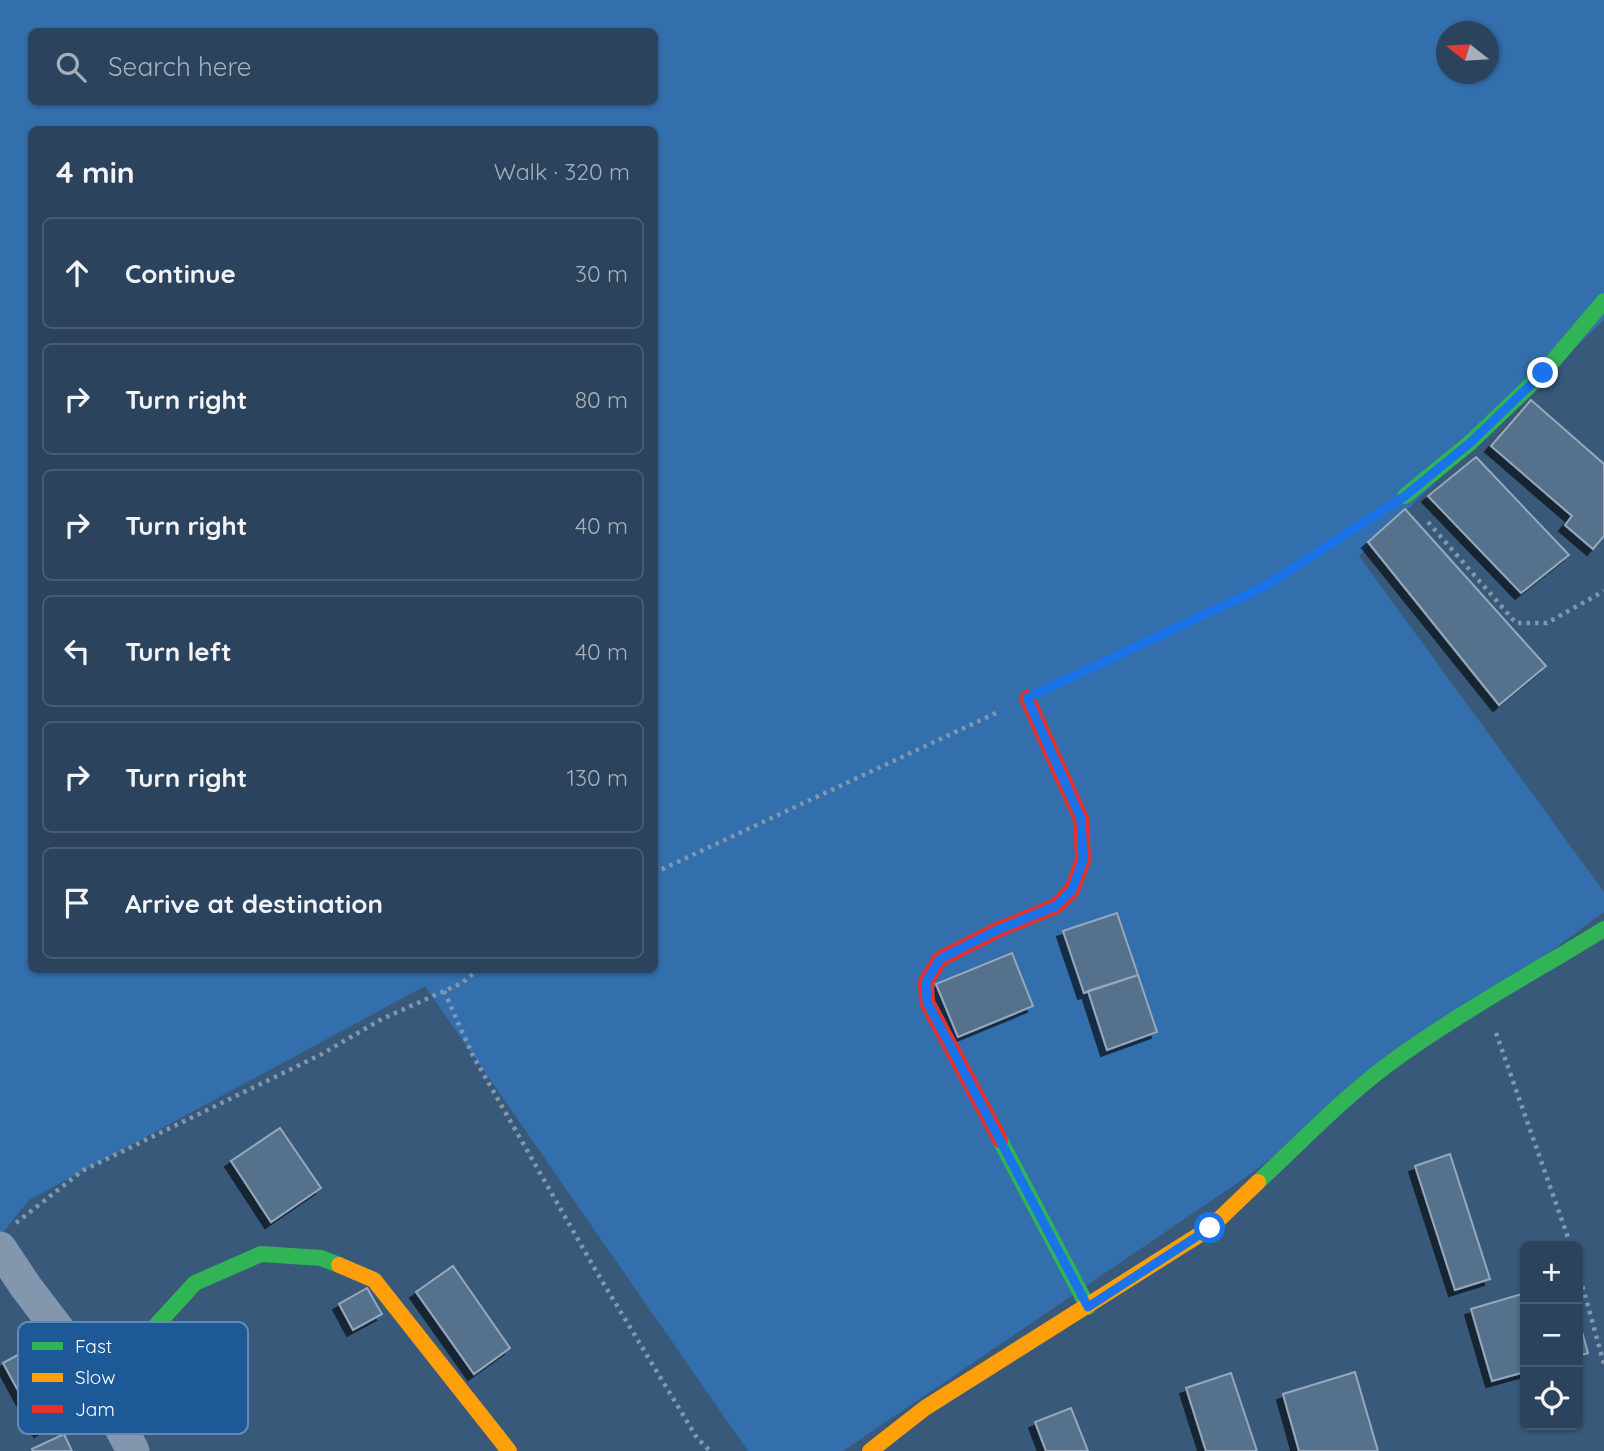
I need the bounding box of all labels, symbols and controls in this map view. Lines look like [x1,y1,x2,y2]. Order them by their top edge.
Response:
north arrow [1436,21,1499,84]
search box [28,28,658,105]
icon: search [52,48,90,86]
text: Search here [108,50,252,83]
text: 4 min [56,153,135,191]
text: Walk · 320 m [494,157,630,186]
icon: ahead [58,254,96,292]
text: Continue [125,257,236,290]
text: 30 m [575,259,628,288]
route end [1527,357,1558,388]
icon: right [58,380,96,418]
text: Turn right [125,383,247,416]
text: 80 m [575,385,628,414]
icon: right [58,506,96,544]
text: Turn right [125,509,247,542]
text: 40 m [575,511,628,540]
icon: left [58,632,96,670]
text: Turn left [125,635,232,668]
text: 40 m [575,637,628,666]
icon: right [58,758,96,796]
text: Turn right [125,761,247,794]
text: 130 m [566,763,628,792]
icon: arrive [58,884,96,922]
text: Arrive at destination [125,887,383,920]
route start [1194,1212,1225,1243]
map controls [1520,1241,1583,1430]
button: + [1520,1241,1583,1304]
button: − [1520,1304,1583,1367]
legend [18,1322,248,1434]
text: Fast [75,1334,112,1358]
text: Slow [75,1365,116,1389]
button: locate [1520,1367,1583,1430]
text: Jam [75,1397,115,1421]

